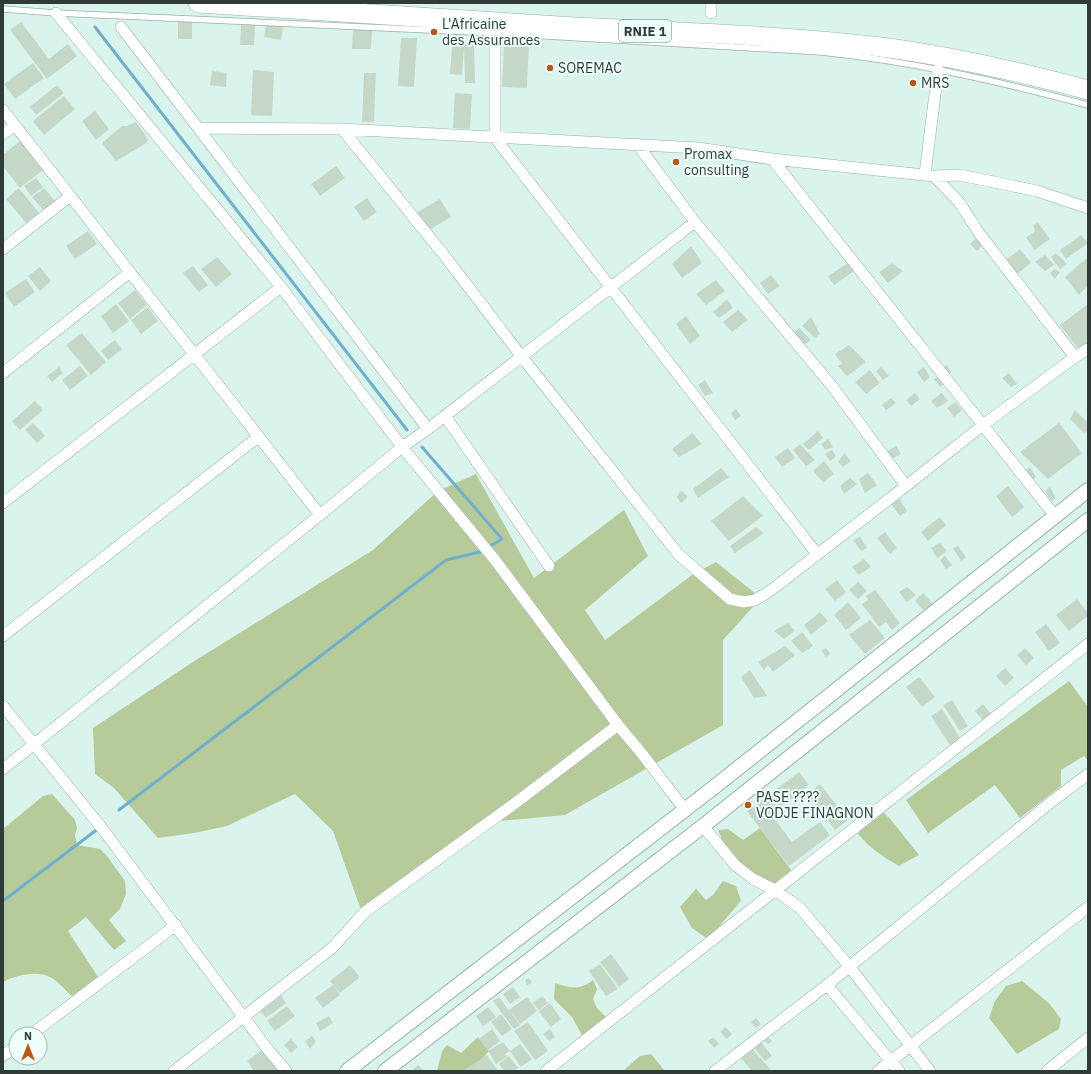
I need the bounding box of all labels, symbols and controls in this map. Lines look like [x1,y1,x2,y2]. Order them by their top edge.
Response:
place label: L'Africaine des Assurances [442,15,541,49]
road number: RNIE 1 [619,20,671,42]
marker: L'Africaine des Assurances [429,27,439,37]
place label: SOREMAC [558,59,622,77]
marker: SOREMAC [545,63,555,73]
place label: MRS [921,74,949,92]
marker: MRS [908,78,918,88]
place label: Promax consulting [684,145,750,179]
marker: Promax consulting [671,157,681,167]
place label: PASE ???? VODJE FINAGNON [756,788,874,822]
marker: PASE ???? VODJE FINAGNON [743,800,753,810]
north arrow [8,1026,48,1066]
text: N [24,1029,32,1043]

